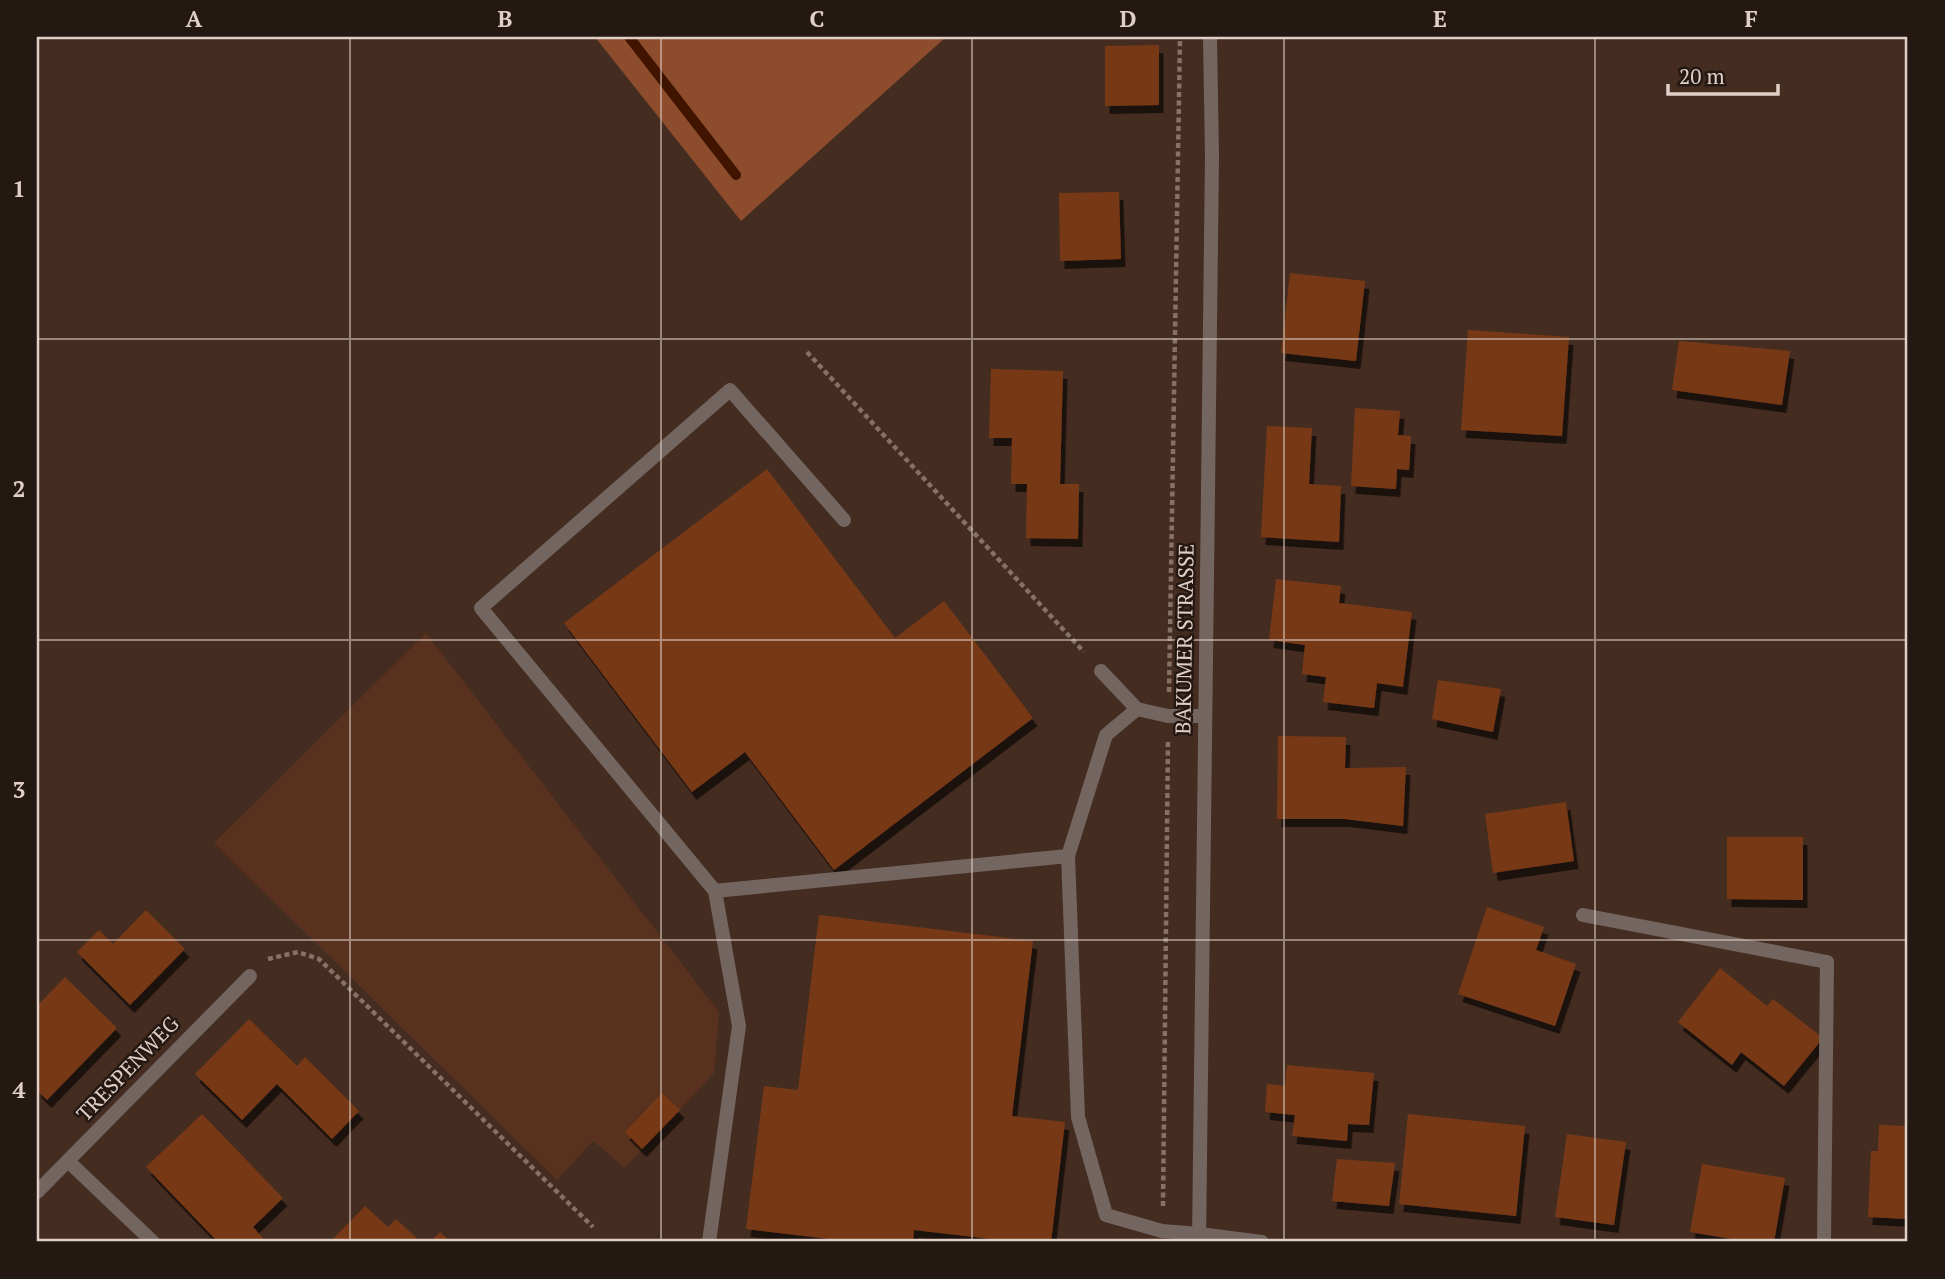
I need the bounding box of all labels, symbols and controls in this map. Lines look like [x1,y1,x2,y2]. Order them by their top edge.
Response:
text: A [186,3,203,34]
text: B [498,3,513,34]
text: C [810,3,825,34]
text: D [1120,3,1137,34]
text: E [1433,3,1447,34]
text: F [1744,3,1758,34]
scale bar [1668,52,1779,96]
text: 20 m [1679,62,1725,90]
text: 1 [13,173,26,204]
text: 2 [13,473,26,504]
street label: BAKUMER STRASSE [1168,543,1200,734]
text: 3 [13,774,26,805]
street label: TRESPENWEG [70,1009,185,1127]
text: 4 [13,1074,26,1105]

